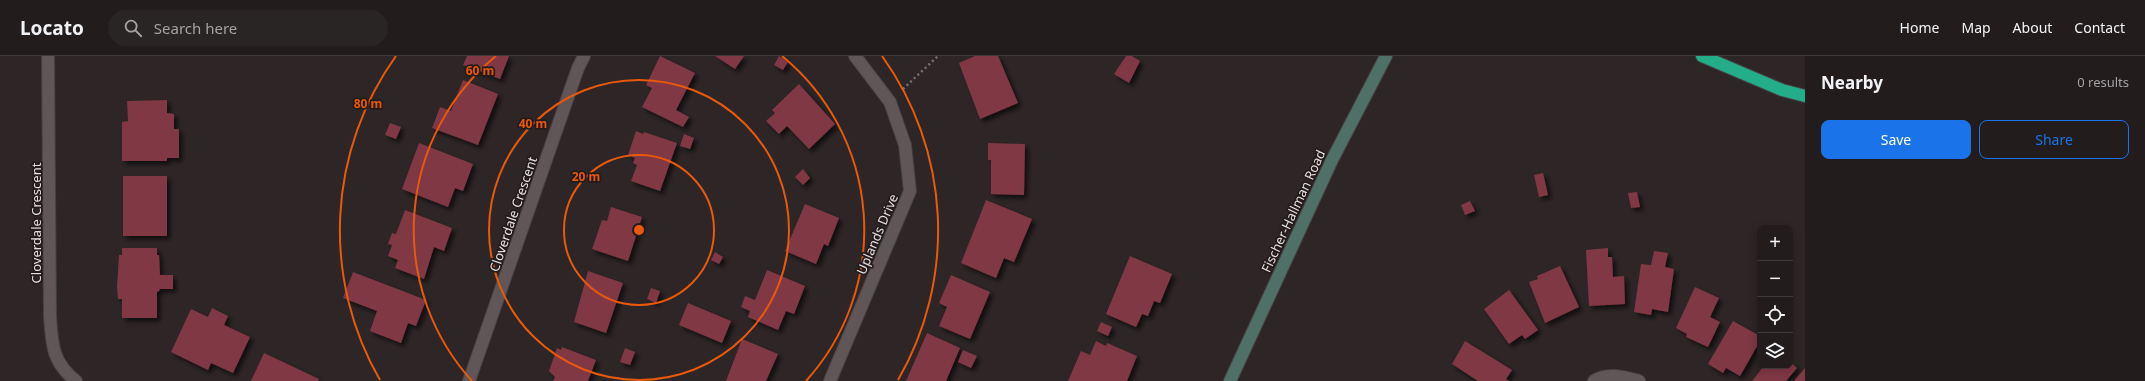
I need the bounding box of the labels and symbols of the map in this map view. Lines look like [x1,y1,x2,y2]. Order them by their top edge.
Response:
text: 60 m [466,62,494,79]
text: 80 m [354,95,382,112]
text: 40 m [519,115,547,132]
street label: Fischer-Hallman Road [1257,147,1329,275]
street label: Cloverdale Crescent [485,154,541,274]
street label: Cloverdale Crescent [27,162,45,283]
text: 20 m [572,168,600,185]
street label: Uplands Drive [852,191,902,277]
centre of rings [632,223,646,237]

